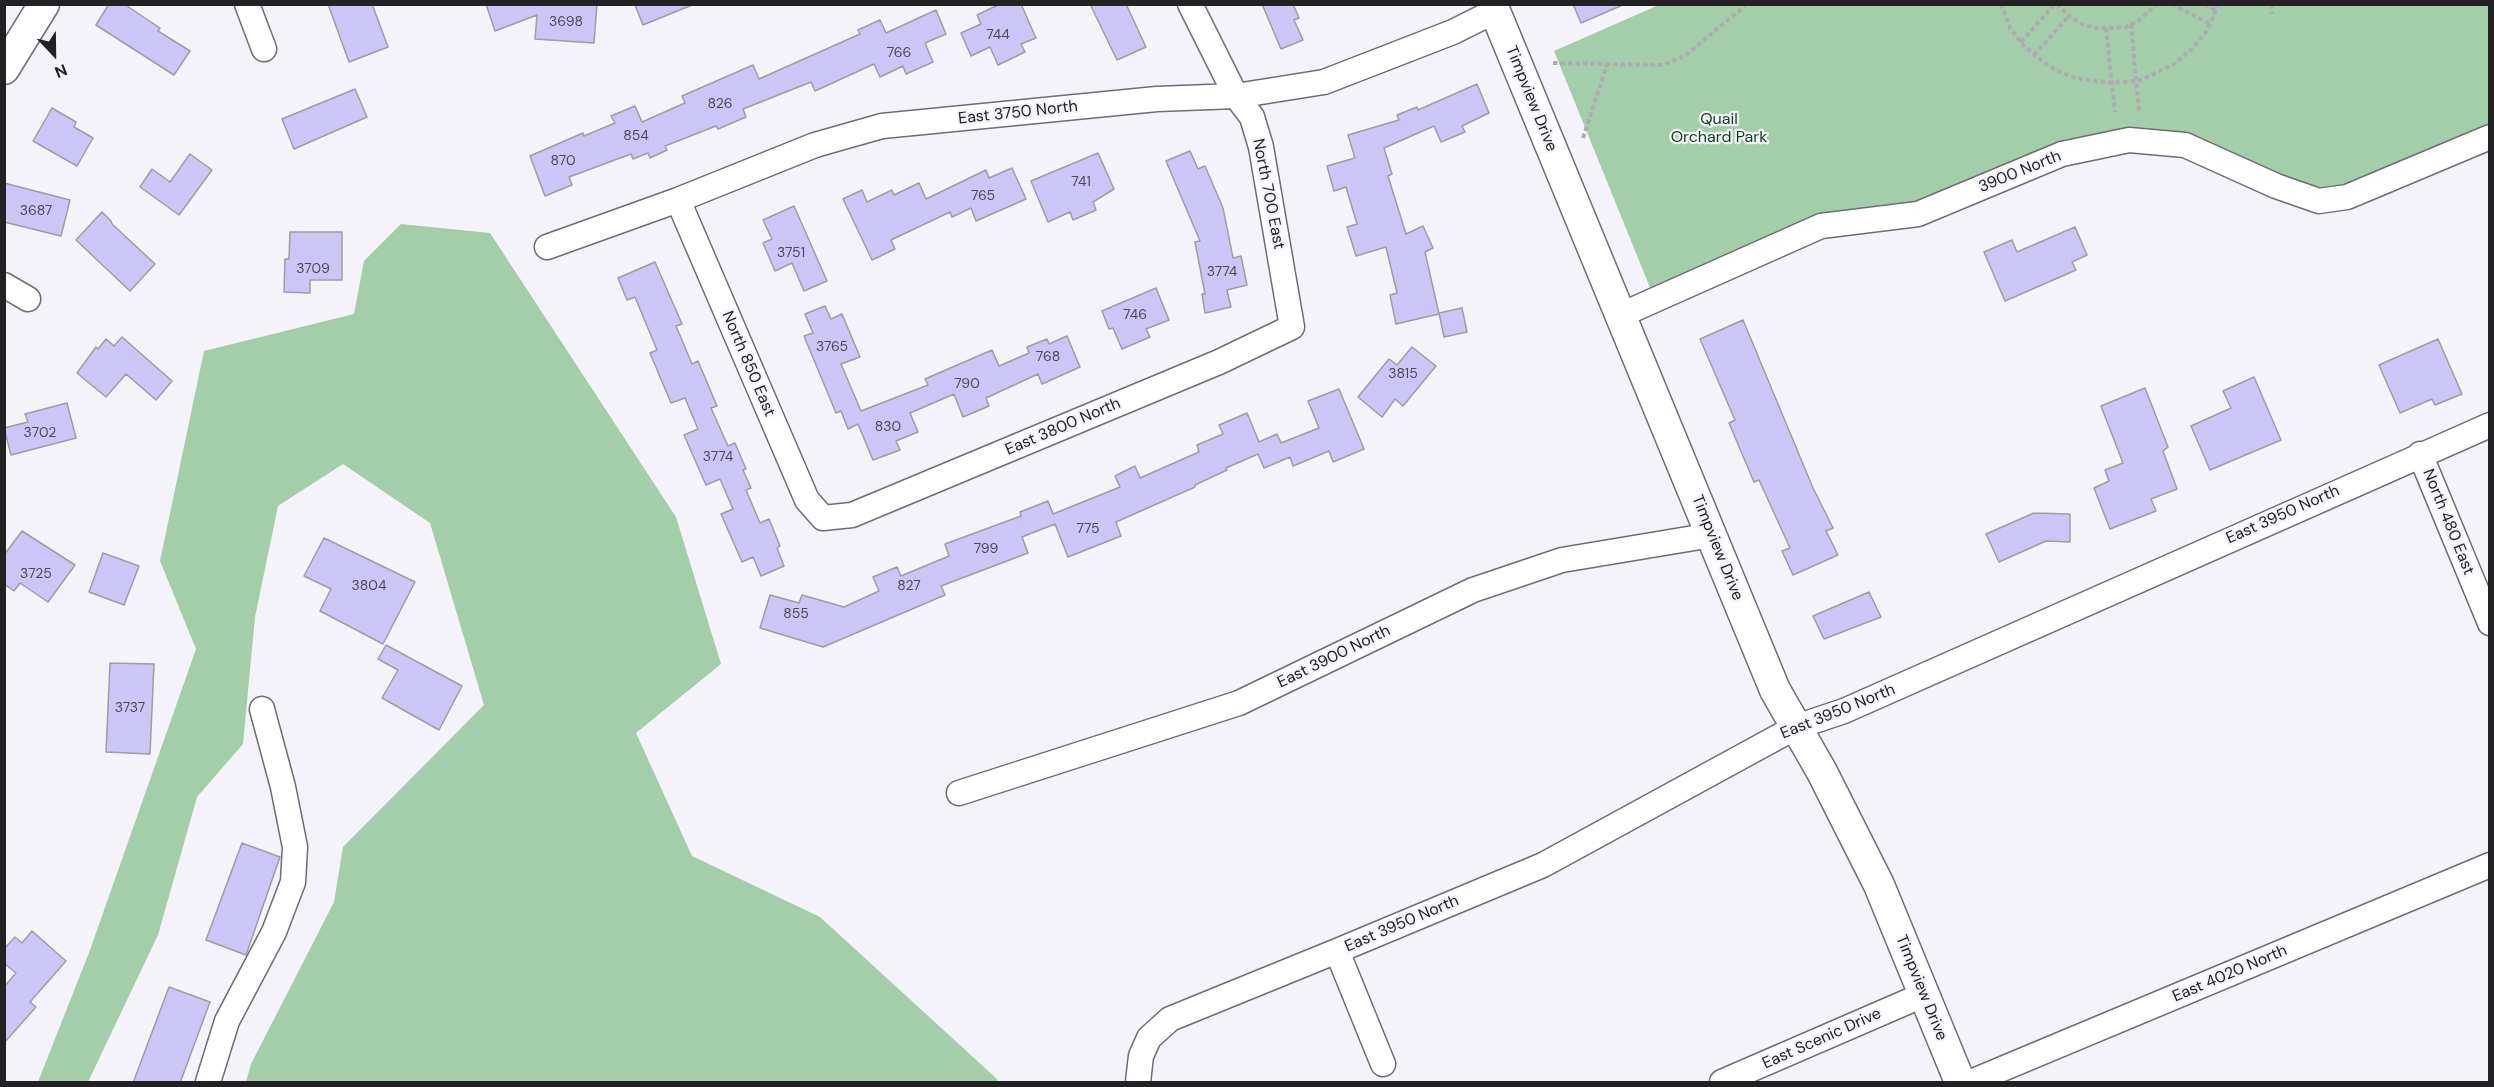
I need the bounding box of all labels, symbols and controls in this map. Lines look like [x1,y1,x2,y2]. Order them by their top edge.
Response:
house number: 3698 [549,14,583,30]
north arrow [24,24,84,84]
house number: 744 [986,27,1010,43]
street label: Timpview Drive [1501,43,1561,155]
house number: 766 [887,45,911,61]
text: N [52,59,70,83]
house number: 826 [707,96,733,112]
street label: East 3750 North [957,97,1079,129]
park label: Quail Orchard Park [1671,110,1767,148]
house number: 854 [623,128,649,144]
street label: North 700 East [1248,137,1288,251]
street label: 3900 North [1976,147,2064,197]
house number: 870 [550,153,576,169]
house number: 741 [1071,174,1091,190]
house number: 765 [971,188,995,204]
house number: 3687 [20,203,52,219]
house number: 3751 [777,245,805,261]
house number: 3709 [296,261,330,277]
house number: 3774 [1207,264,1237,280]
house number: 746 [1123,307,1147,323]
street label: North 850 East [717,308,779,420]
house number: 3765 [816,339,848,355]
house number: 768 [1036,349,1060,365]
house number: 3815 [1388,366,1418,382]
house number: 790 [954,376,980,392]
street label: East 3800 North [1003,394,1123,460]
house number: 830 [875,419,901,435]
house number: 3702 [24,425,56,441]
house number: 3774 [703,449,733,465]
street label: North 480 East [2418,466,2478,578]
street label: East 3950 North [2223,481,2343,549]
street label: Timpview Drive [1687,492,1747,604]
house number: 775 [1076,521,1100,537]
house number: 799 [974,541,998,557]
house number: 3725 [20,566,52,582]
house number: 3804 [352,578,386,594]
house number: 827 [897,578,921,594]
house number: 855 [783,606,809,622]
street label: East 3900 North [1274,621,1394,693]
street label: East 3950 North [1778,680,1898,744]
house number: 3737 [115,700,145,716]
street label: East 3950 North [1342,891,1462,957]
street label: Timpview Drive [1891,932,1951,1044]
street label: East 4020 North [2170,941,2290,1007]
street label: East Scenic Drive [1760,1004,1884,1074]

